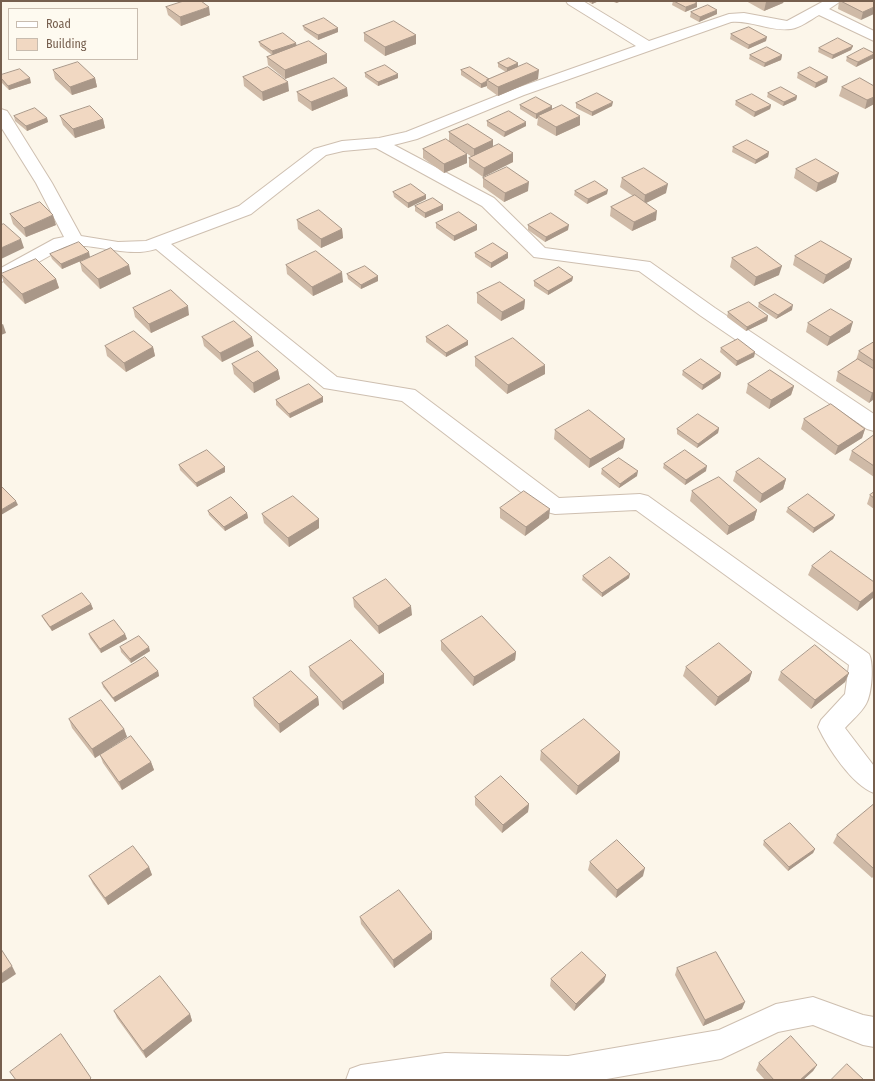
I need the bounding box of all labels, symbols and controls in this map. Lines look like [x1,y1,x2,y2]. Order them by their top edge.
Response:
legend [8,8,138,60]
text: Road [46,17,71,31]
text: Building [46,37,86,51]

